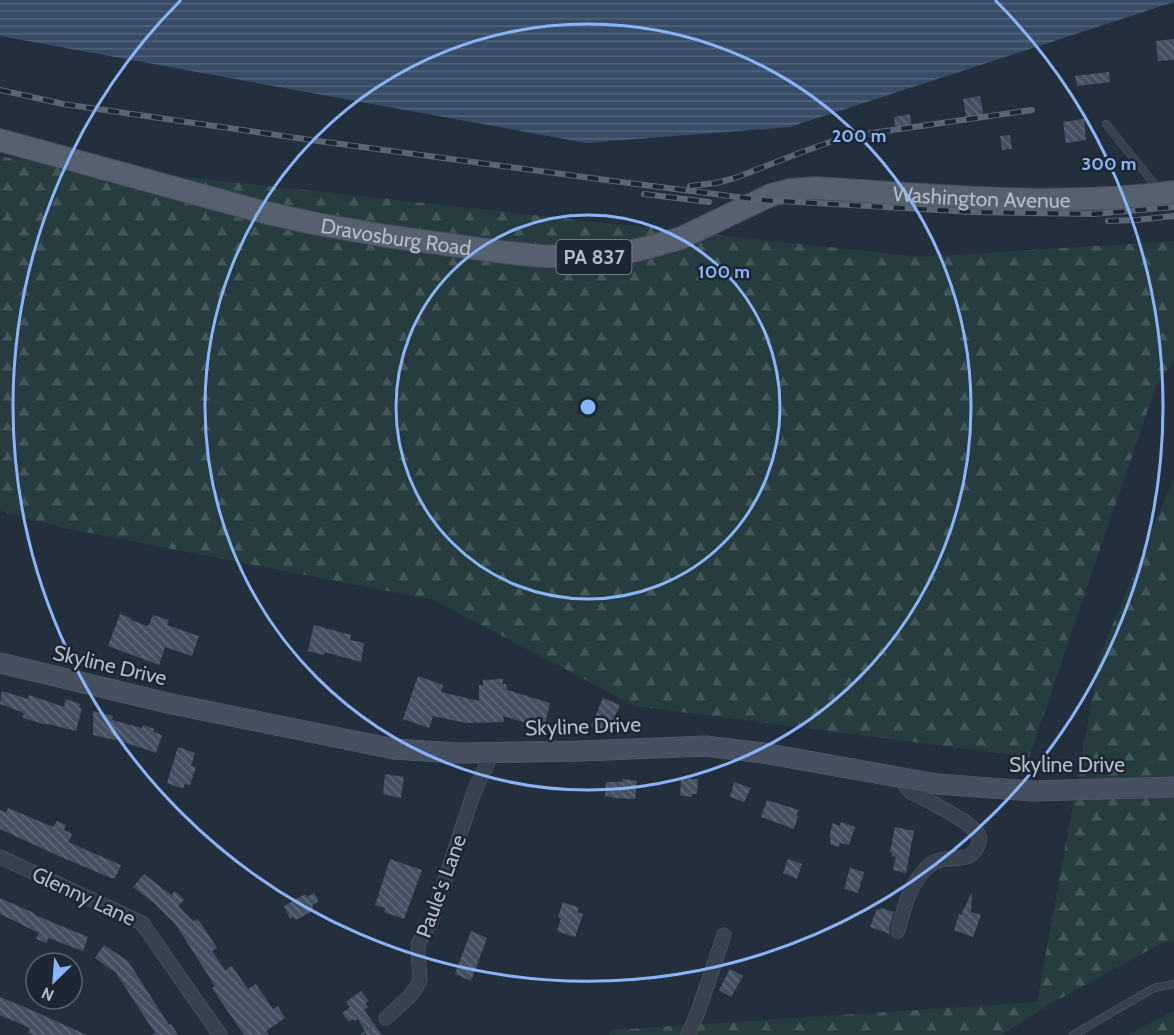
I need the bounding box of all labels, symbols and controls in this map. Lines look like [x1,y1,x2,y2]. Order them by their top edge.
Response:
text: 200 m [832,125,886,147]
text: 300 m [1082,153,1136,175]
street label: Washington Avenue [892,181,1071,212]
street label: Dravosburg Road [319,212,473,260]
road number: PA 837 [556,240,632,274]
text: 100 m [698,261,750,283]
centre of rings [578,397,598,417]
street label: Skyline Drive [51,640,170,690]
street label: Skyline Drive [525,711,642,741]
street label: Skyline Drive [1009,752,1125,777]
street label: Paule's Lane [411,831,471,941]
street label: Glenny Lane [28,861,140,931]
north arrow [24,951,84,1011]
text: N [39,983,57,1005]

